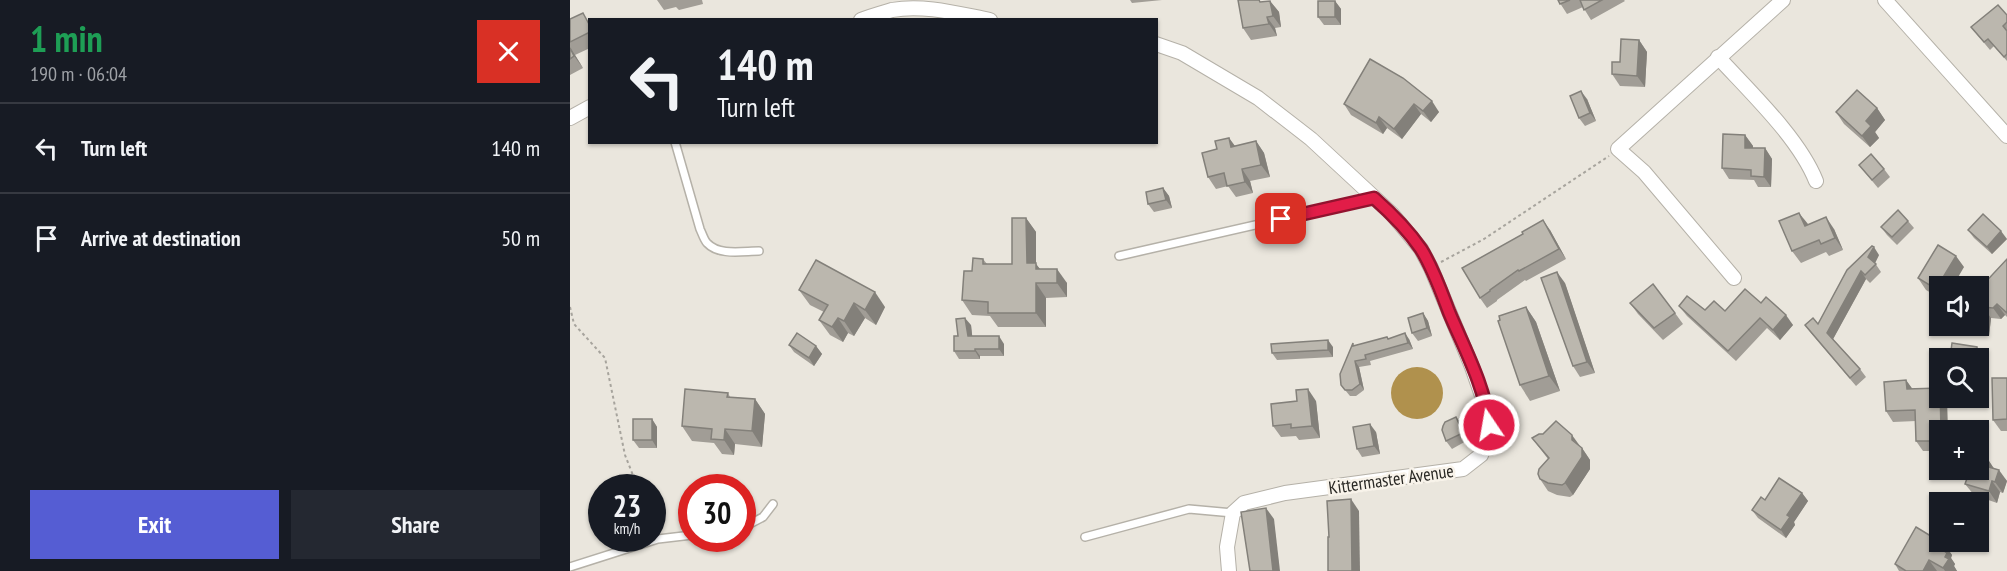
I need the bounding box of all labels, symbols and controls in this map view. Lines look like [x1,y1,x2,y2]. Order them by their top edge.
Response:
text: 1 min [30,15,103,62]
button: close [477,20,540,83]
text: 140 m [717,37,814,92]
icon: left [618,42,696,120]
text: 190 m · 06:04 [30,61,127,87]
text: Turn left [717,90,795,124]
icon: left [30,132,63,165]
text: Turn left [81,134,147,162]
text: 140 m [491,134,540,162]
pin [1255,193,1306,244]
icon: arrive [1264,202,1297,235]
icon: arrive [30,222,63,255]
text: Arrive at destination [81,224,241,252]
text: 50 m [501,224,540,252]
map controls [1929,276,1989,552]
button: sound [1929,276,1989,336]
button: search [1929,348,1989,408]
position arrow [1457,393,1521,457]
button: + [1929,420,1989,480]
street label: Kittermaster Avenue [1327,459,1455,499]
speed limit sign: 30 [678,474,756,552]
text: 23 [613,486,641,525]
button: Exit [30,490,279,559]
button: Share [291,490,540,559]
button: − [1929,492,1989,552]
text: km/h [614,519,640,538]

